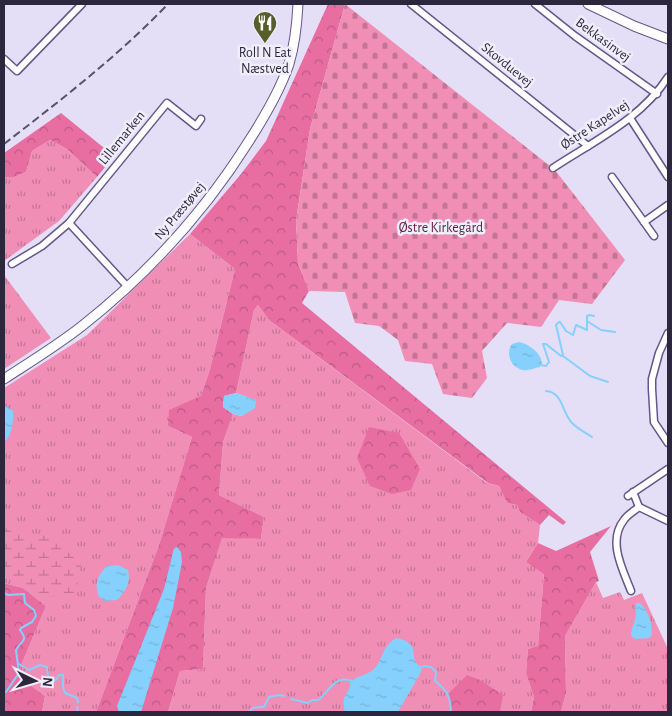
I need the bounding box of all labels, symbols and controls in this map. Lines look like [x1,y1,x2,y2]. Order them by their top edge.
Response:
restaurant icon: Roll N Eat Næstved [252,10,278,44]
street label: Bekkasinvej [573,15,633,65]
street label: Skovduevej [479,40,535,90]
place label: Roll N Eat Næstved [239,46,292,76]
street label: Østre Kapelvej [558,97,632,152]
street label: Lillemarken [96,109,148,167]
street label: Ny Præstøvej [152,180,208,242]
park label: Østre Kirkegård [399,220,483,235]
north arrow [10,656,60,706]
text: N [40,677,54,688]

